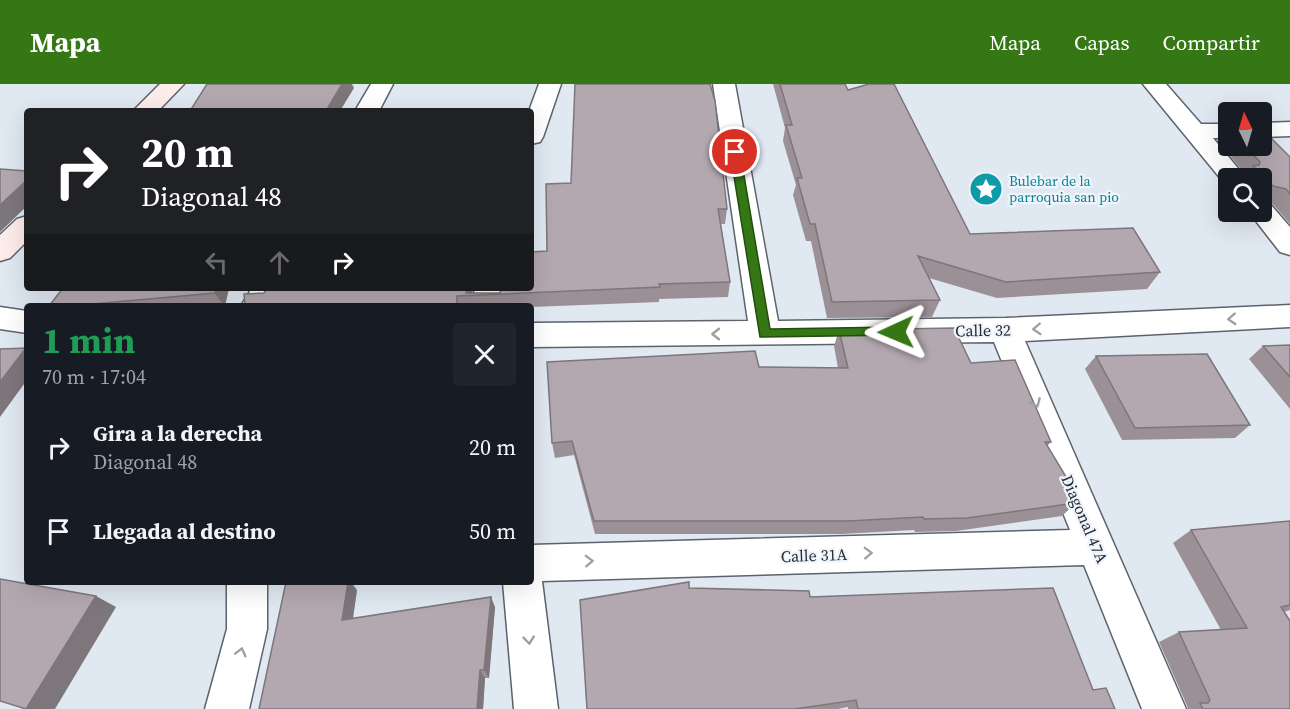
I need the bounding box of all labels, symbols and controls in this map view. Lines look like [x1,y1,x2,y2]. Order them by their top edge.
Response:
text: Mapa [30,23,101,61]
text: Mapa [989,28,1041,57]
text: Capas [1074,28,1130,57]
text: Compartir [1163,28,1260,57]
north arrow [1218,102,1272,156]
map controls [1218,102,1272,222]
text: 20 m [141,123,234,181]
pin [709,126,760,177]
icon: right [42,132,120,210]
icon: arrive [718,135,751,168]
button: search [1218,168,1272,222]
place icon: Bulebar de la parroquia san pio [968,171,1004,207]
place label: Bulebar de la parroquia san pio [1009,171,1119,207]
text: Diagonal 48 [141,178,282,215]
icon: left [200,246,233,279]
icon: ahead [263,246,296,279]
icon: right [326,246,359,279]
position arrow [864,300,928,364]
one-way arrow [1227,312,1236,325]
text: 1 min [42,316,135,365]
street label: Calle 32 [955,319,1011,341]
one-way arrow [1032,322,1041,335]
button: close [453,323,516,386]
one-way arrow [711,328,720,340]
text: 70 m · 17:04 [42,363,146,391]
one-way arrow [1029,397,1041,408]
text: Gira a la derecha [93,418,262,448]
icon: right [42,431,75,464]
text: 20 m [469,432,516,462]
text: Diagonal 48 [93,448,197,476]
street label: Diagonal 47A [1057,471,1114,567]
icon: arrive [42,515,75,548]
text: Llegada al destino [93,516,276,546]
text: 50 m [469,516,516,546]
street label: Calle 31A [780,543,848,567]
one-way arrow [864,547,873,559]
one-way arrow [585,555,594,567]
one-way arrow [522,636,535,645]
one-way arrow [233,647,246,657]

